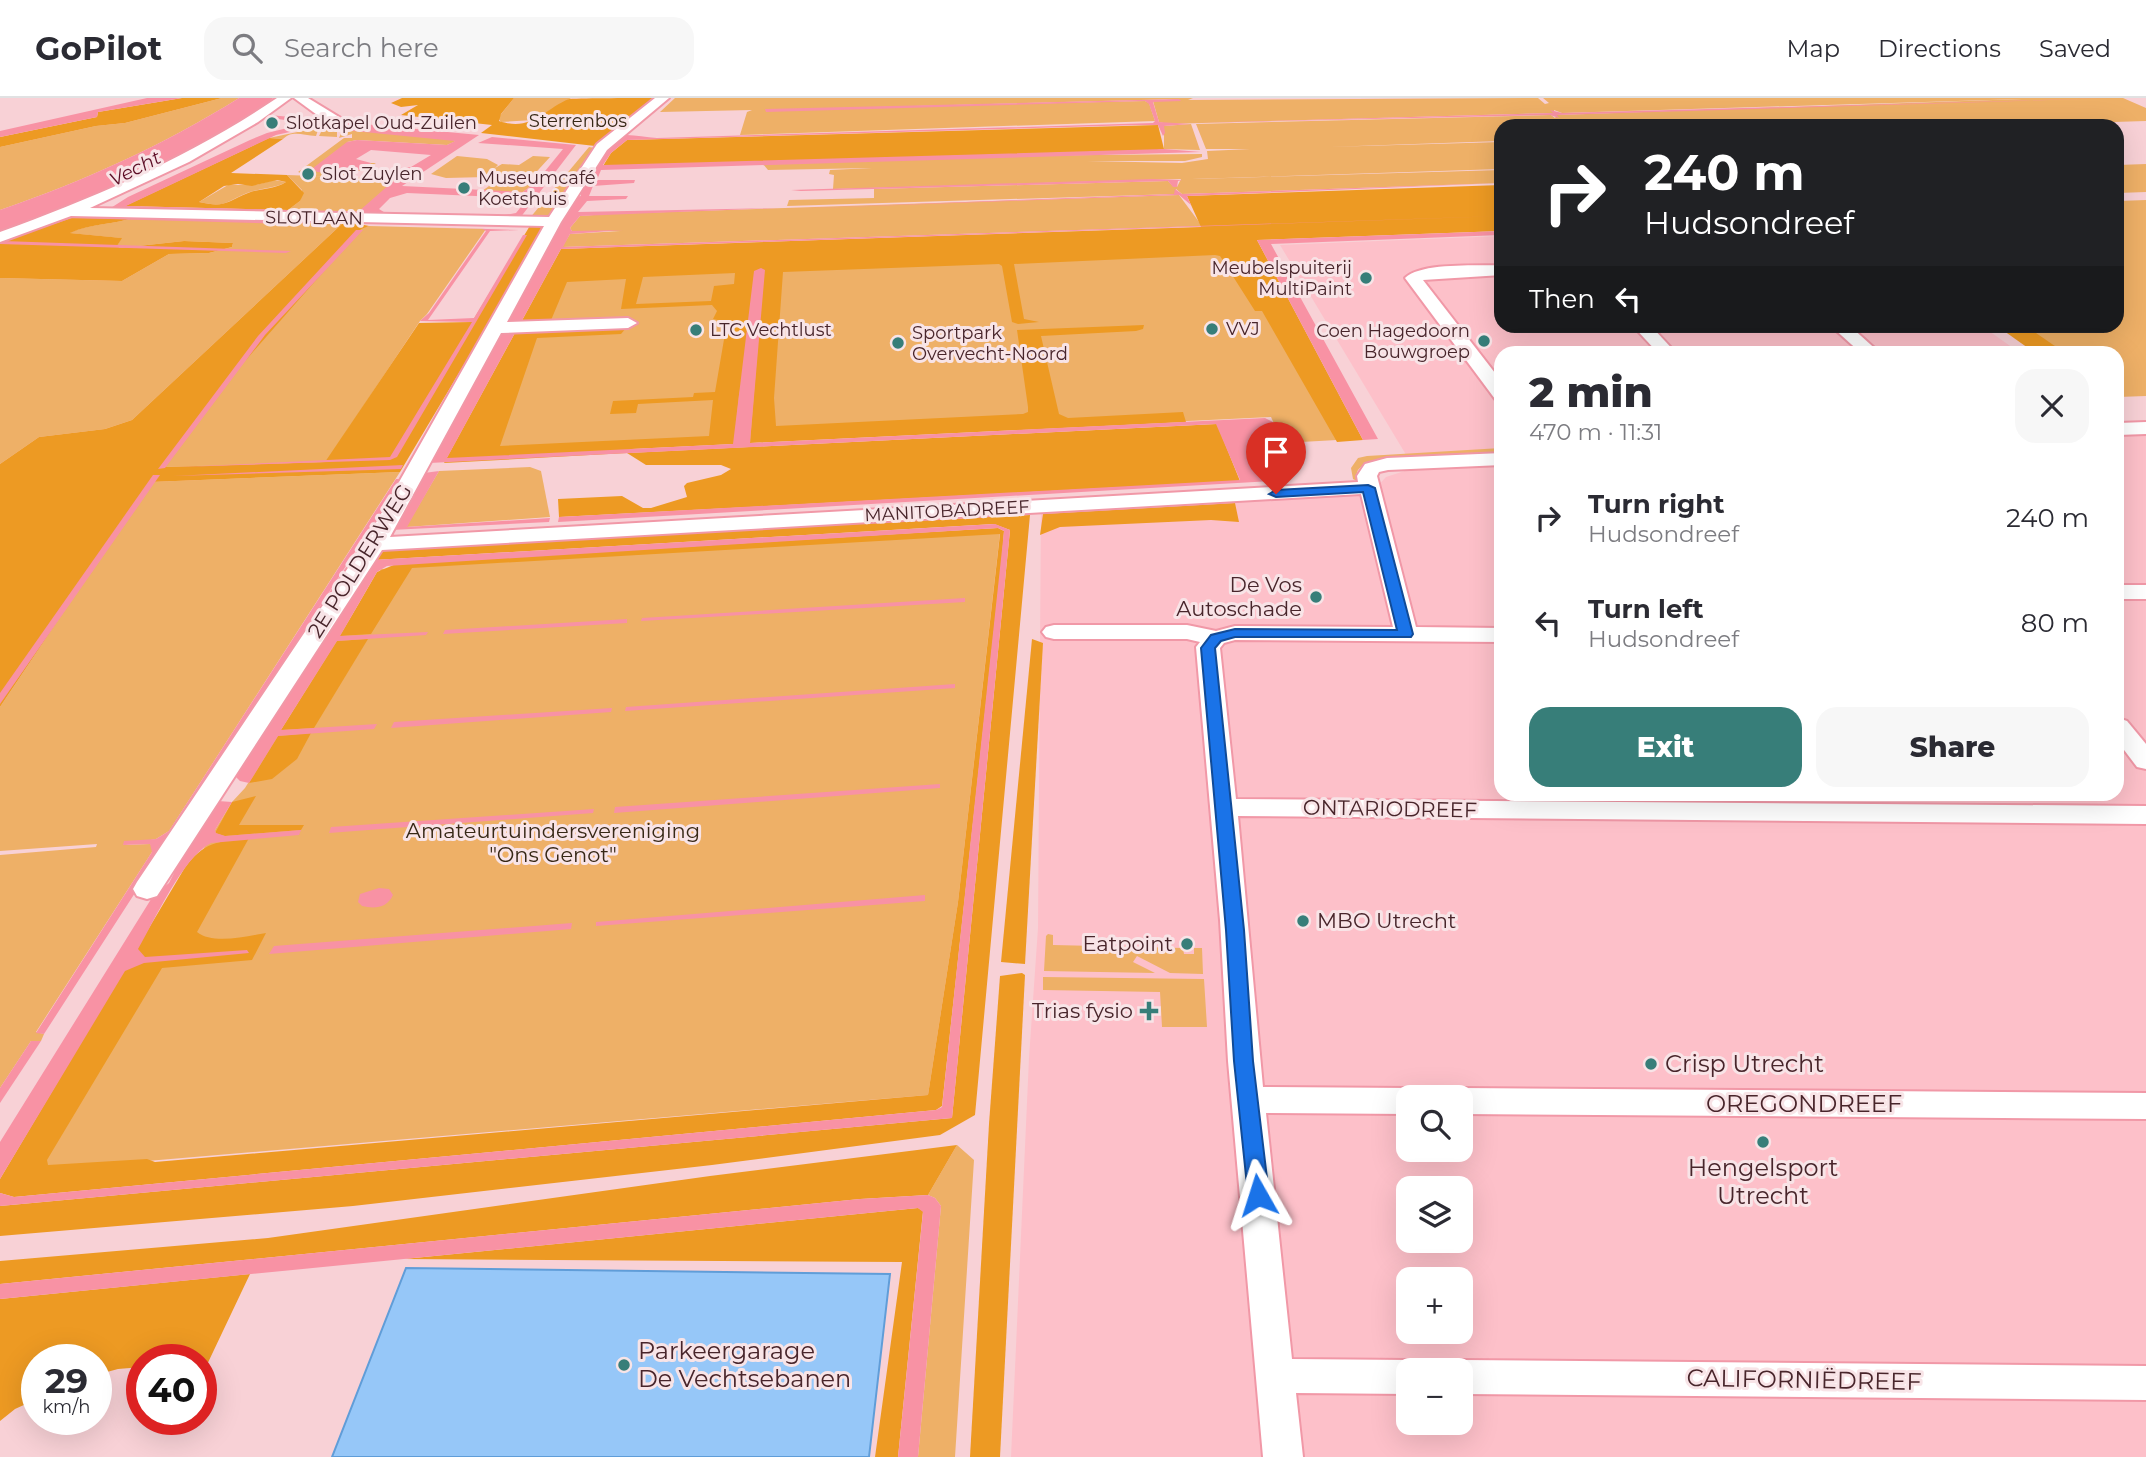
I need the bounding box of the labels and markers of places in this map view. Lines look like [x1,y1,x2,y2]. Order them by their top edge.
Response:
place label: Slotkapel Oud-Zuilen [286,112,477,134]
marker: Slotkapel Oud-Zuilen [264,115,280,131]
place label: Slot Zuylen [322,163,422,185]
marker: Slot Zuylen [300,166,316,182]
place label: Museumcafé Koetshuis [478,167,596,210]
marker: Museumcafé Koetshuis [456,180,472,196]
place label: Meubelspuiterij MultiPaint [1211,257,1352,300]
marker: Meubelspuiterij MultiPaint [1358,270,1374,286]
place label: VVJ [1226,318,1260,340]
place label: LTC Vechtlust [710,319,832,341]
place label: Coen Hagedoorn Bouwgroep [1316,320,1470,363]
marker: VVJ [1204,321,1220,337]
marker: LTC Vechtlust [688,322,704,338]
place label: Sportpark Overvecht-Noord [912,322,1068,365]
marker: Coen Hagedoorn Bouwgroep [1476,333,1492,349]
marker: Sportpark Overvecht-Noord [890,335,906,351]
pin [1246,422,1306,494]
place label: De Vos Autoschade [1176,572,1302,621]
marker: De Vos Autoschade [1308,589,1324,605]
place label: MBO Utrecht [1317,908,1456,933]
marker: MBO Utrecht [1295,913,1311,929]
place label: Eatpoint [1082,931,1173,956]
marker: Eatpoint [1179,936,1195,952]
place label: Trias fysio [1032,998,1133,1023]
marker: Trias fysio [1139,1001,1159,1021]
place label: Crisp Utrecht [1665,1049,1824,1078]
marker: Crisp Utrecht [1643,1056,1659,1072]
marker: Hengelsport Utrecht [1755,1134,1771,1150]
place label: Hengelsport Utrecht [1688,1153,1838,1210]
place label: Parkeergarage De Vechtsebanen [638,1336,851,1393]
marker: Parkeergarage De Vechtsebanen [616,1357,632,1373]

